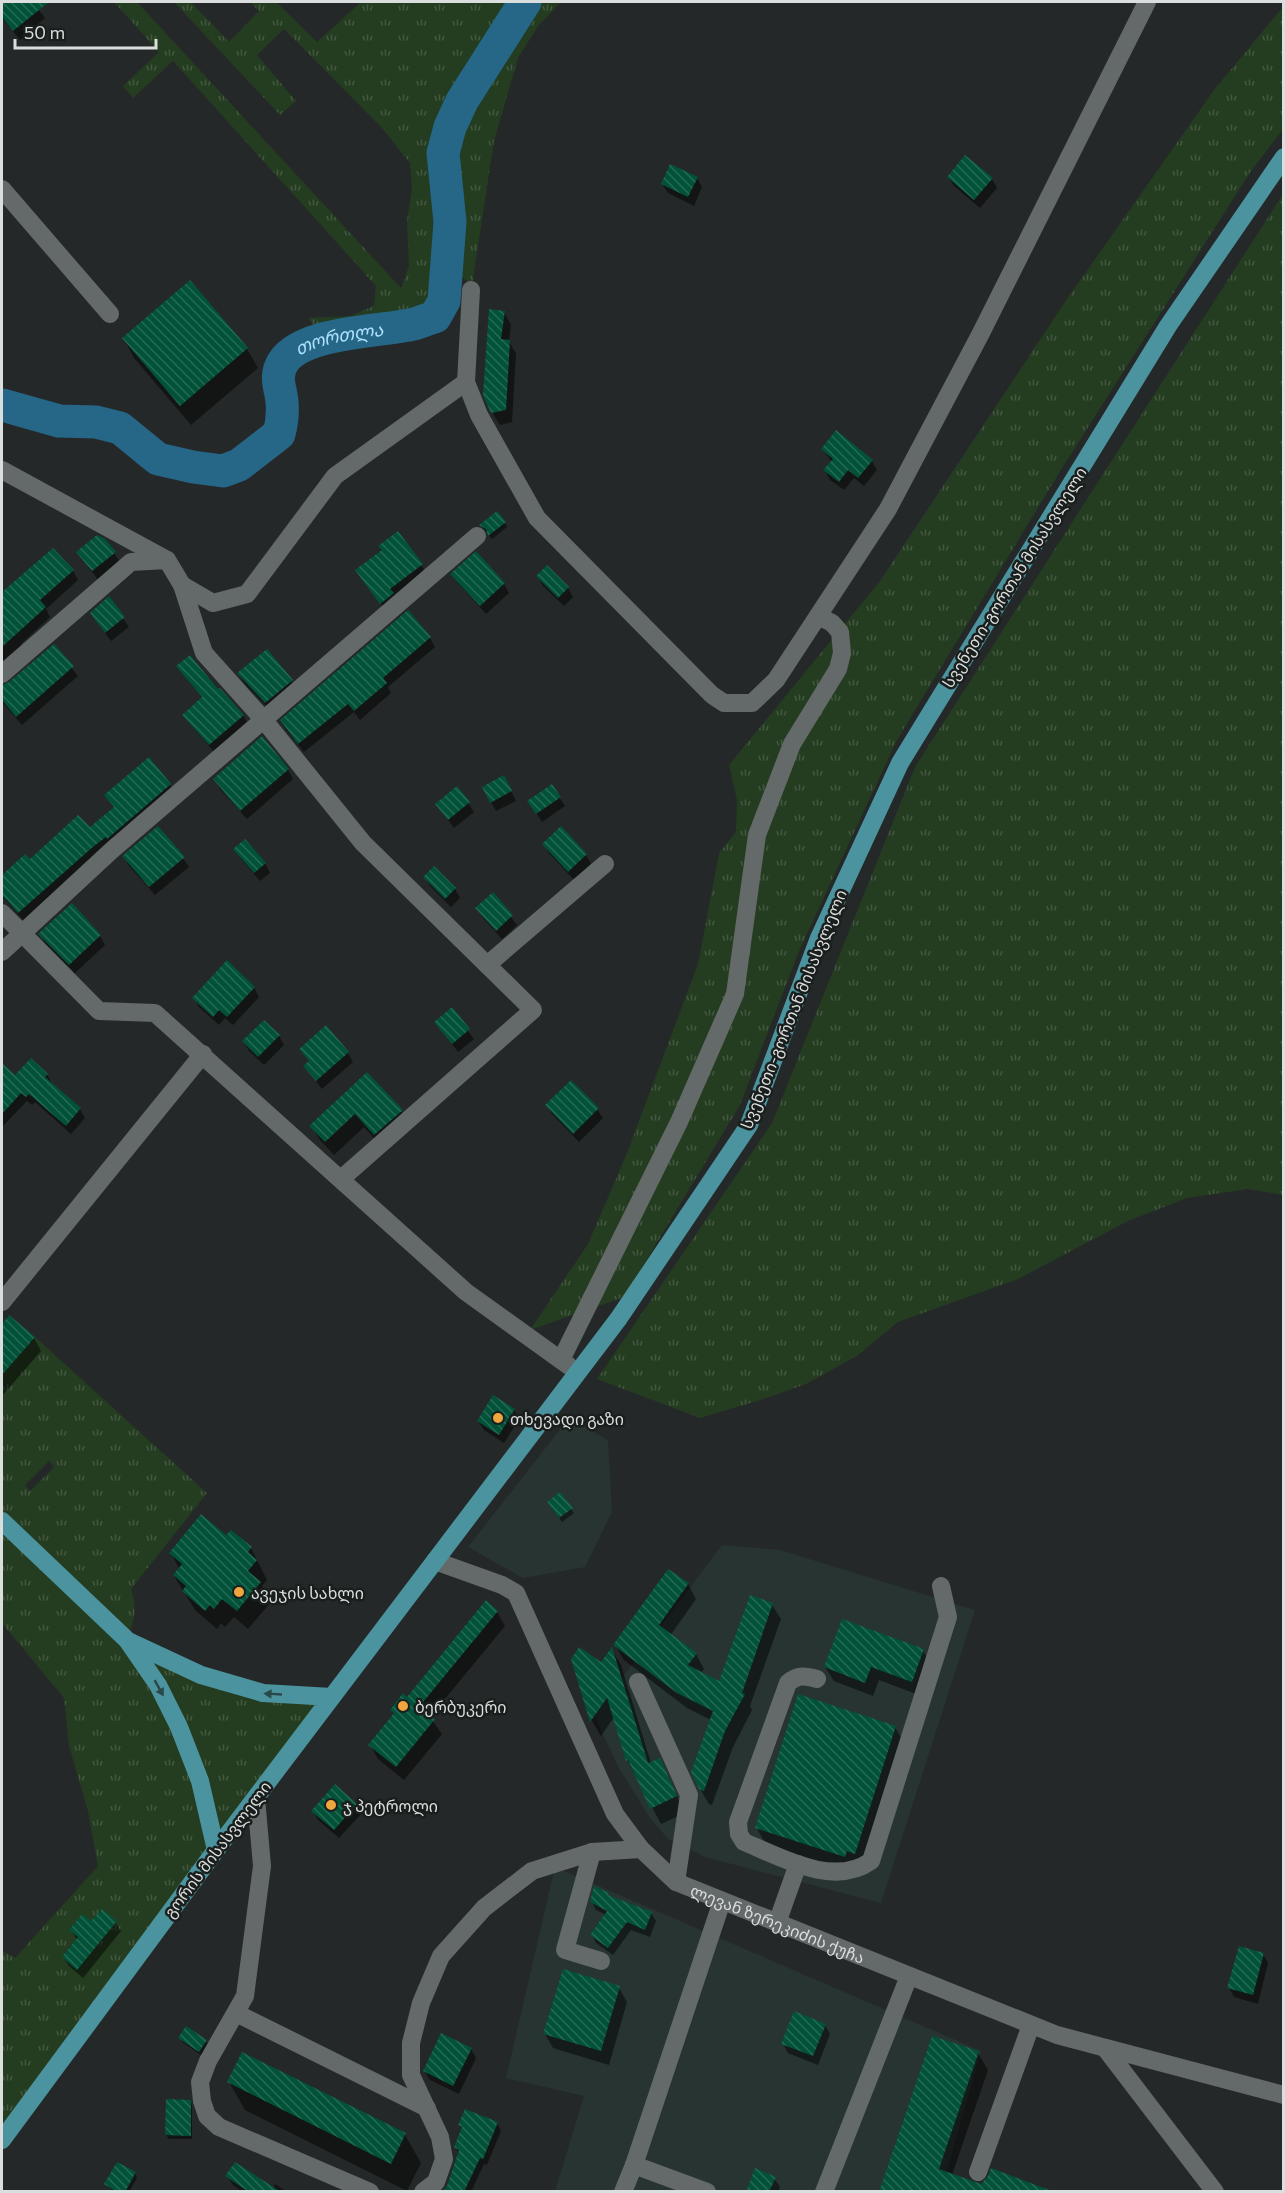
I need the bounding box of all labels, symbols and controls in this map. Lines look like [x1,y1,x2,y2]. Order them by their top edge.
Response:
scale bar [15,12,156,50]
text: 50 m [24,21,65,43]
water label: თორთლა [291,318,384,359]
street label: სვენეთი-გორთან მისასვლელი [938,463,1092,692]
street label: სვენეთი-გორთან მისასვლელი [736,887,852,1132]
place label: თხევადი გაზი [510,1409,624,1430]
marker: თხევადი გაზი [491,1411,505,1425]
place label: ავეჯის სახლი [251,1583,364,1604]
marker: ავეჯის სახლი [232,1585,246,1599]
one-way arrow [154,1680,164,1697]
one-way arrow [264,1689,283,1698]
place label: ბერბუკერი [415,1697,506,1717]
marker: ბერბუკერი [396,1699,410,1713]
street label: გორის მისასვლელი [159,1777,276,1922]
place label: ჯ პეტროლი [343,1796,438,1817]
marker: ჯ პეტროლი [324,1798,338,1812]
street label: ლევან ზერეკიძის ქუჩა [687,1879,868,1966]

